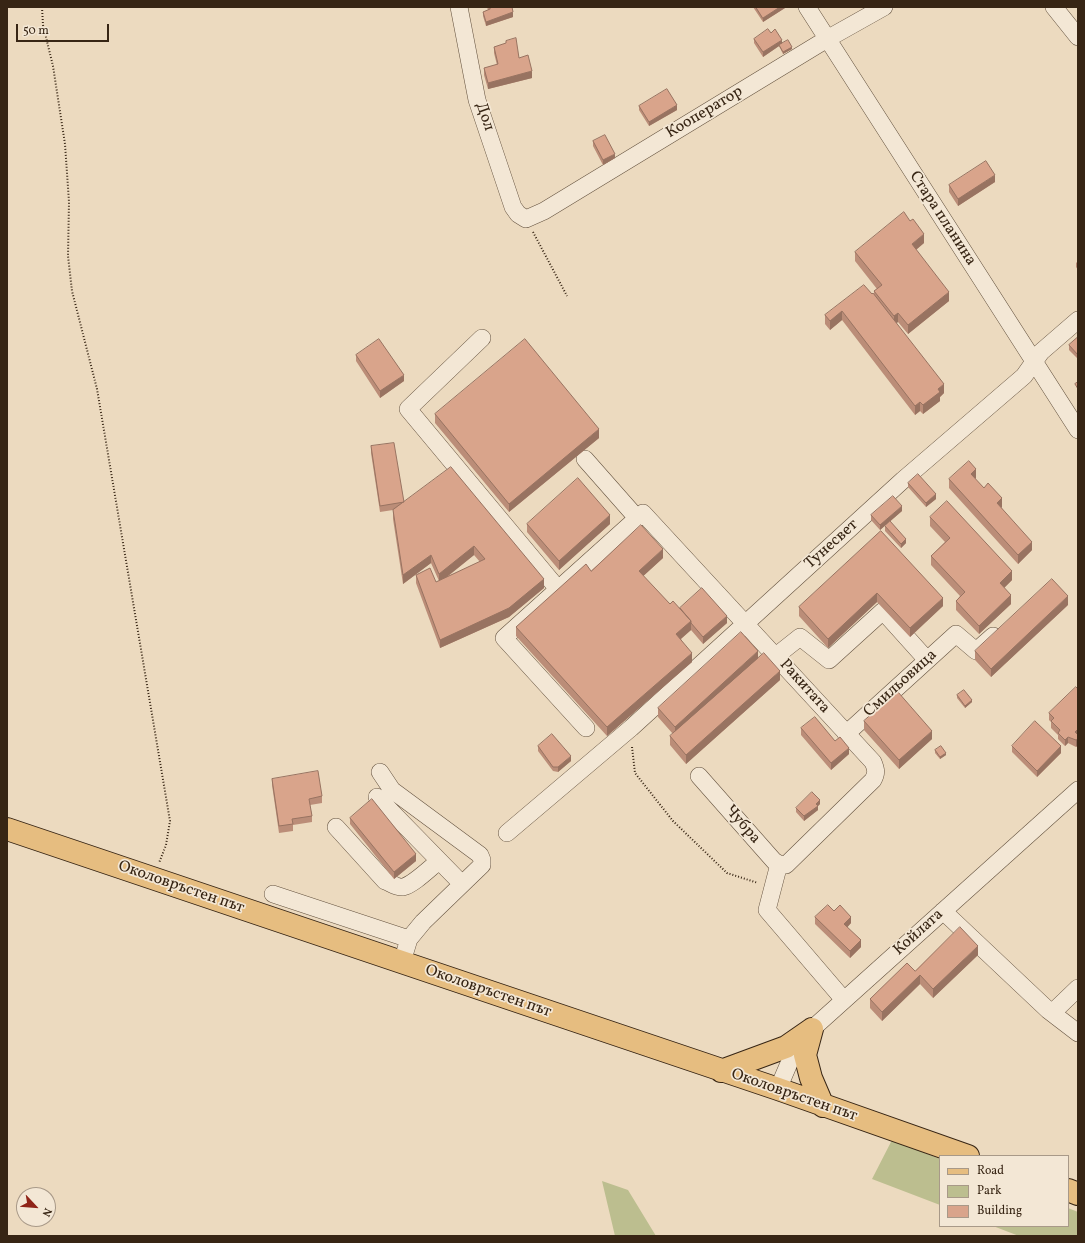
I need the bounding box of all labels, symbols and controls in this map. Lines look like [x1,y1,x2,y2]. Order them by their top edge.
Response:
scale bar [18,16,111,42]
text: 50 m [23,23,49,39]
street label: Кооператор [663,83,747,143]
street label: Дол [470,100,498,134]
street label: Стара планина [904,168,980,270]
street label: Тунесвет [801,516,863,574]
street label: Смильовица [860,646,942,722]
street label: Ракитата [775,656,833,718]
street label: Чубра [720,802,764,848]
street label: Околовръстен път [115,857,247,919]
street label: Койлата [890,906,948,960]
street label: Околовръстен път [422,961,554,1023]
street label: Околовръстен път [728,1065,860,1127]
legend [939,1155,1069,1227]
text: Road [977,1163,1004,1179]
text: Park [977,1183,1002,1199]
north arrow [16,1187,56,1227]
text: Building [977,1203,1022,1219]
text: N [38,1205,55,1219]

